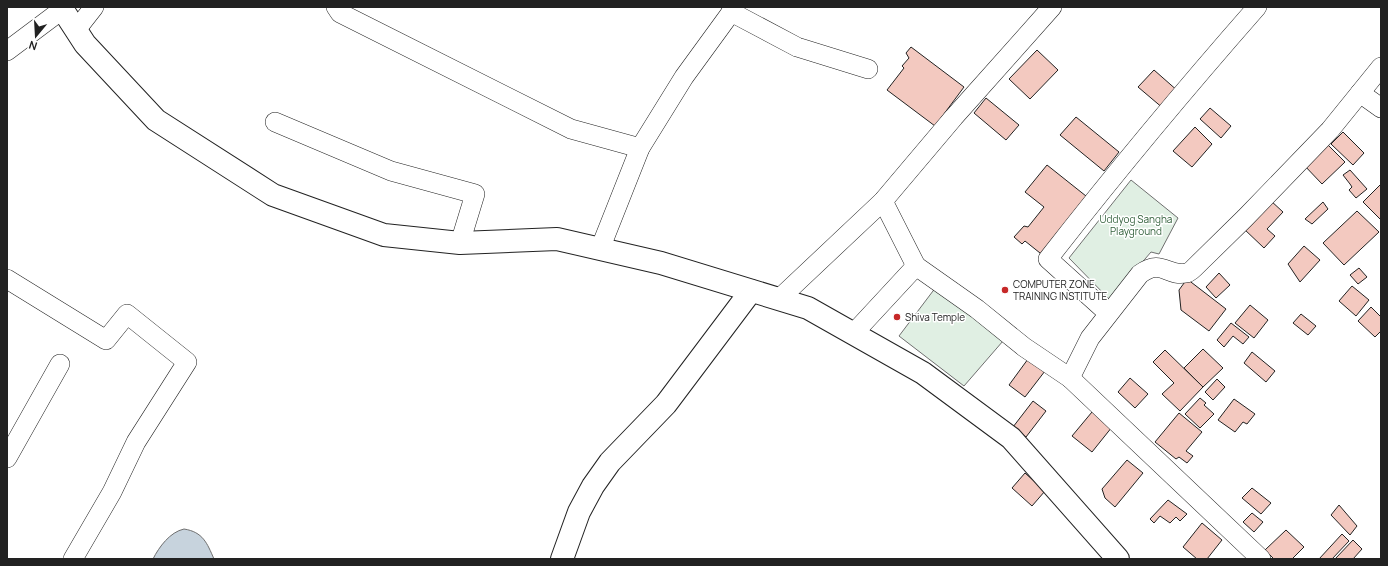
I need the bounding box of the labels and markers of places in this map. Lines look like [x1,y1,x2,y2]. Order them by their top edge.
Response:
place label: COMPUTER ZONE TRAINING INSTITUTE [1013,277,1108,303]
marker: COMPUTER ZONE TRAINING INSTITUTE [1000,285,1010,295]
place label: Shiva Temple [905,310,965,324]
marker: Shiva Temple [892,312,902,322]

